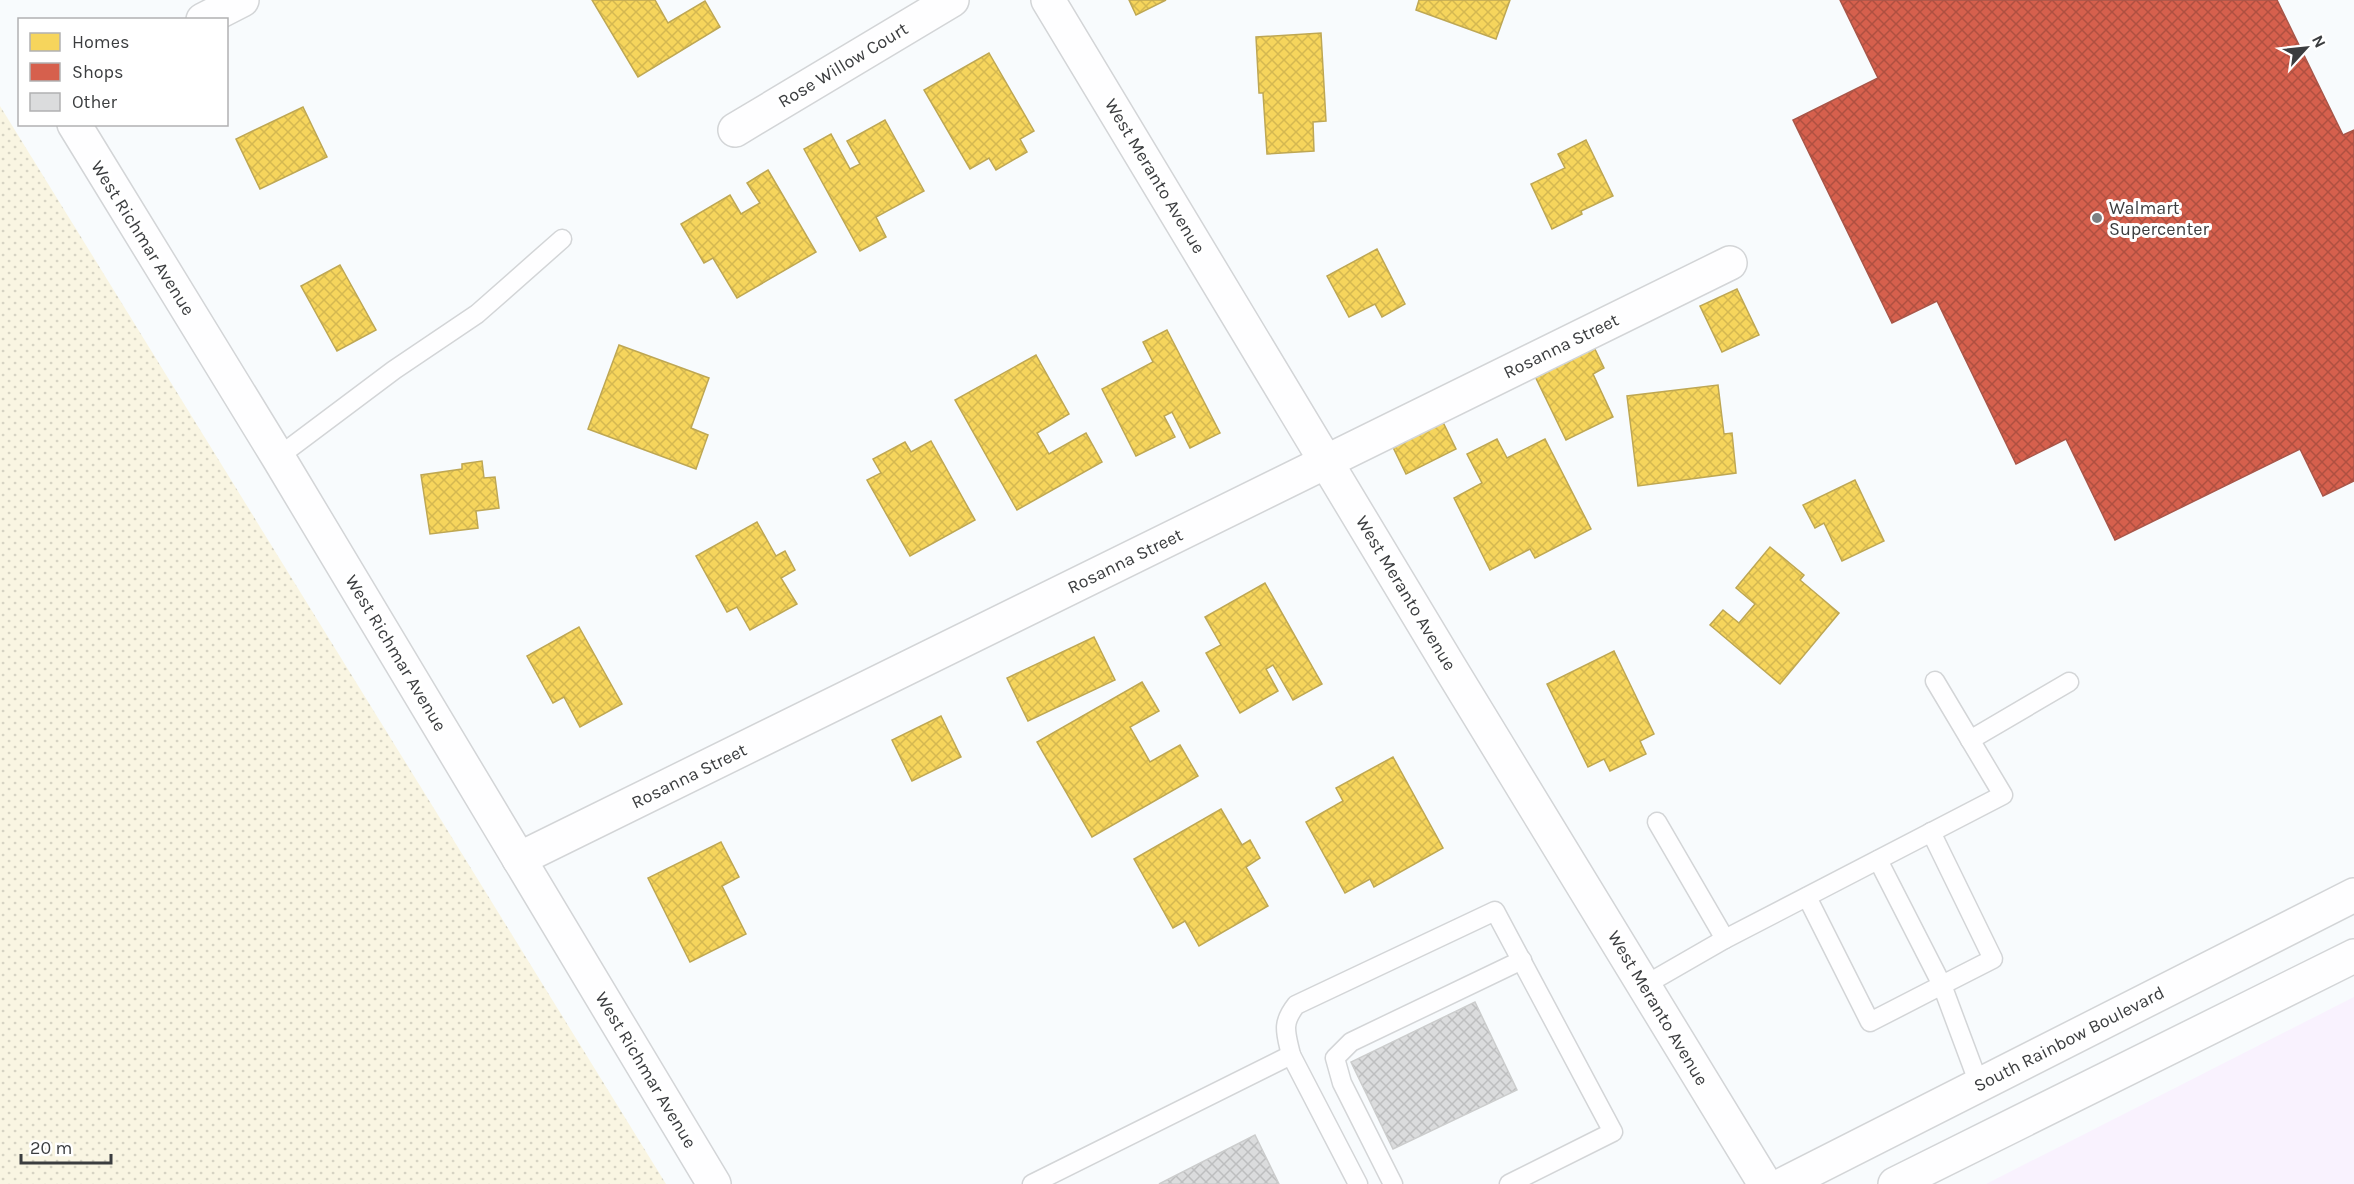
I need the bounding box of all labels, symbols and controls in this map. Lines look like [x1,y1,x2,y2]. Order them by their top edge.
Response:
street label: Rose Willow Court [774,17,912,112]
legend [18,18,228,126]
north arrow [2276,18,2336,78]
text: Homes [72,31,129,53]
text: N [2308,32,2330,51]
text: Shops [72,61,124,83]
text: Other [72,91,117,113]
street label: West Meranto Avenue [1100,94,1210,258]
street label: West Richmar Avenue [86,156,200,320]
place label: Walmart Supercenter [2109,197,2209,240]
marker: Walmart Supercenter [2090,211,2104,225]
street label: Rosanna Street [1500,308,1622,383]
street label: West Meranto Avenue [1351,511,1461,675]
street label: Rosanna Street [1064,523,1186,598]
street label: West Richmar Avenue [341,571,451,735]
street label: Rosanna Street [628,738,750,813]
street label: West Meranto Avenue [1603,926,1713,1090]
street label: South Rainbow Boulevard [1970,981,2168,1097]
street label: West Richmar Avenue [591,988,701,1152]
scale bar [21,1127,111,1165]
text: 20 m [30,1137,72,1159]

